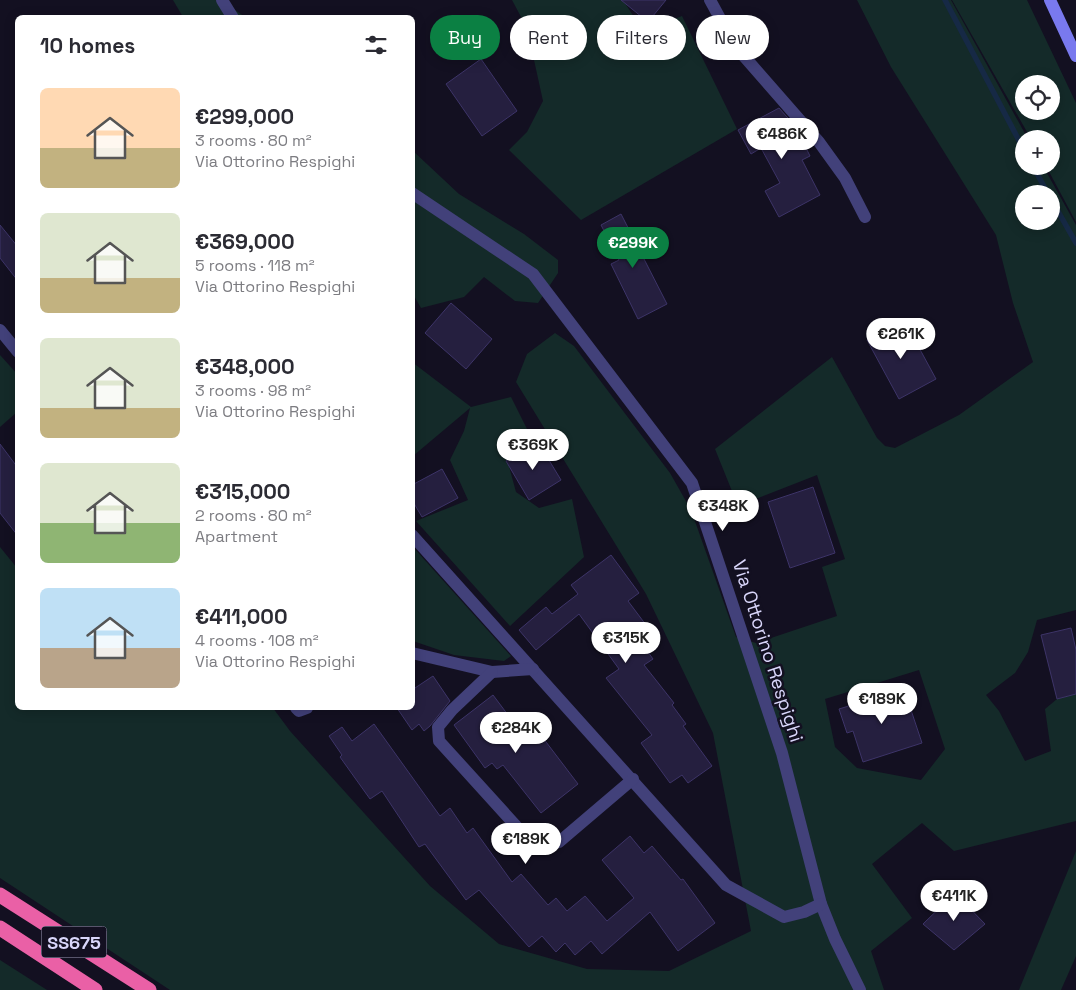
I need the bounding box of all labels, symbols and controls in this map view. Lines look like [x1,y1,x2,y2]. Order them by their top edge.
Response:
chip: Buy [430,15,500,60]
chip: Rent [510,15,587,60]
chip: Filters [597,15,686,60]
chip: New [696,15,769,60]
icon: filters [362,31,390,59]
text: 10 homes [40,32,135,59]
map controls [1015,75,1060,230]
button: locate [1015,75,1060,120]
text: €299,000 [195,103,294,130]
icon: home [80,108,140,168]
pin: €486K [747,118,817,160]
text: €486K [757,123,807,144]
text: 3 rooms · 80 m² [195,130,312,151]
button: + [1015,130,1060,175]
text: Via Ottorino Respighi [195,151,355,172]
button: − [1015,185,1060,230]
pin: €299K [598,226,668,269]
text: €369,000 [195,228,295,255]
text: €299K [608,232,658,253]
icon: home [80,233,140,293]
text: 5 rooms · 118 m² [195,255,315,276]
text: Via Ottorino Respighi [195,276,355,297]
pin: €261K [866,318,936,360]
text: €261K [877,323,925,344]
text: €348,000 [195,353,295,380]
icon: home [80,358,140,418]
text: 3 rooms · 98 m² [195,380,311,401]
text: Via Ottorino Respighi [195,401,355,422]
pin: €369K [498,428,568,471]
text: €369K [508,434,558,455]
text: €315,000 [195,478,290,505]
icon: home [80,483,140,543]
pin: €348K [688,490,758,532]
text: €348K [698,495,748,516]
text: 2 rooms · 80 m² [195,505,312,526]
text: Apartment [195,526,278,547]
street label: Via Ottorino Respighi [727,557,809,745]
text: €411,000 [195,603,288,630]
icon: home [80,608,140,668]
pin: €315K [591,622,661,664]
text: €315K [602,627,650,648]
text: 4 rooms · 108 m² [195,630,319,651]
text: Via Ottorino Respighi [195,651,355,672]
pin: €189K [847,682,917,725]
text: €189K [858,688,906,709]
pin: €284K [481,712,551,754]
text: €284K [491,717,541,738]
pin: €189K [491,822,561,865]
text: €189K [502,828,550,849]
pin: €411K [919,880,989,922]
text: €411K [932,885,976,906]
road number: SS675 [42,926,106,958]

